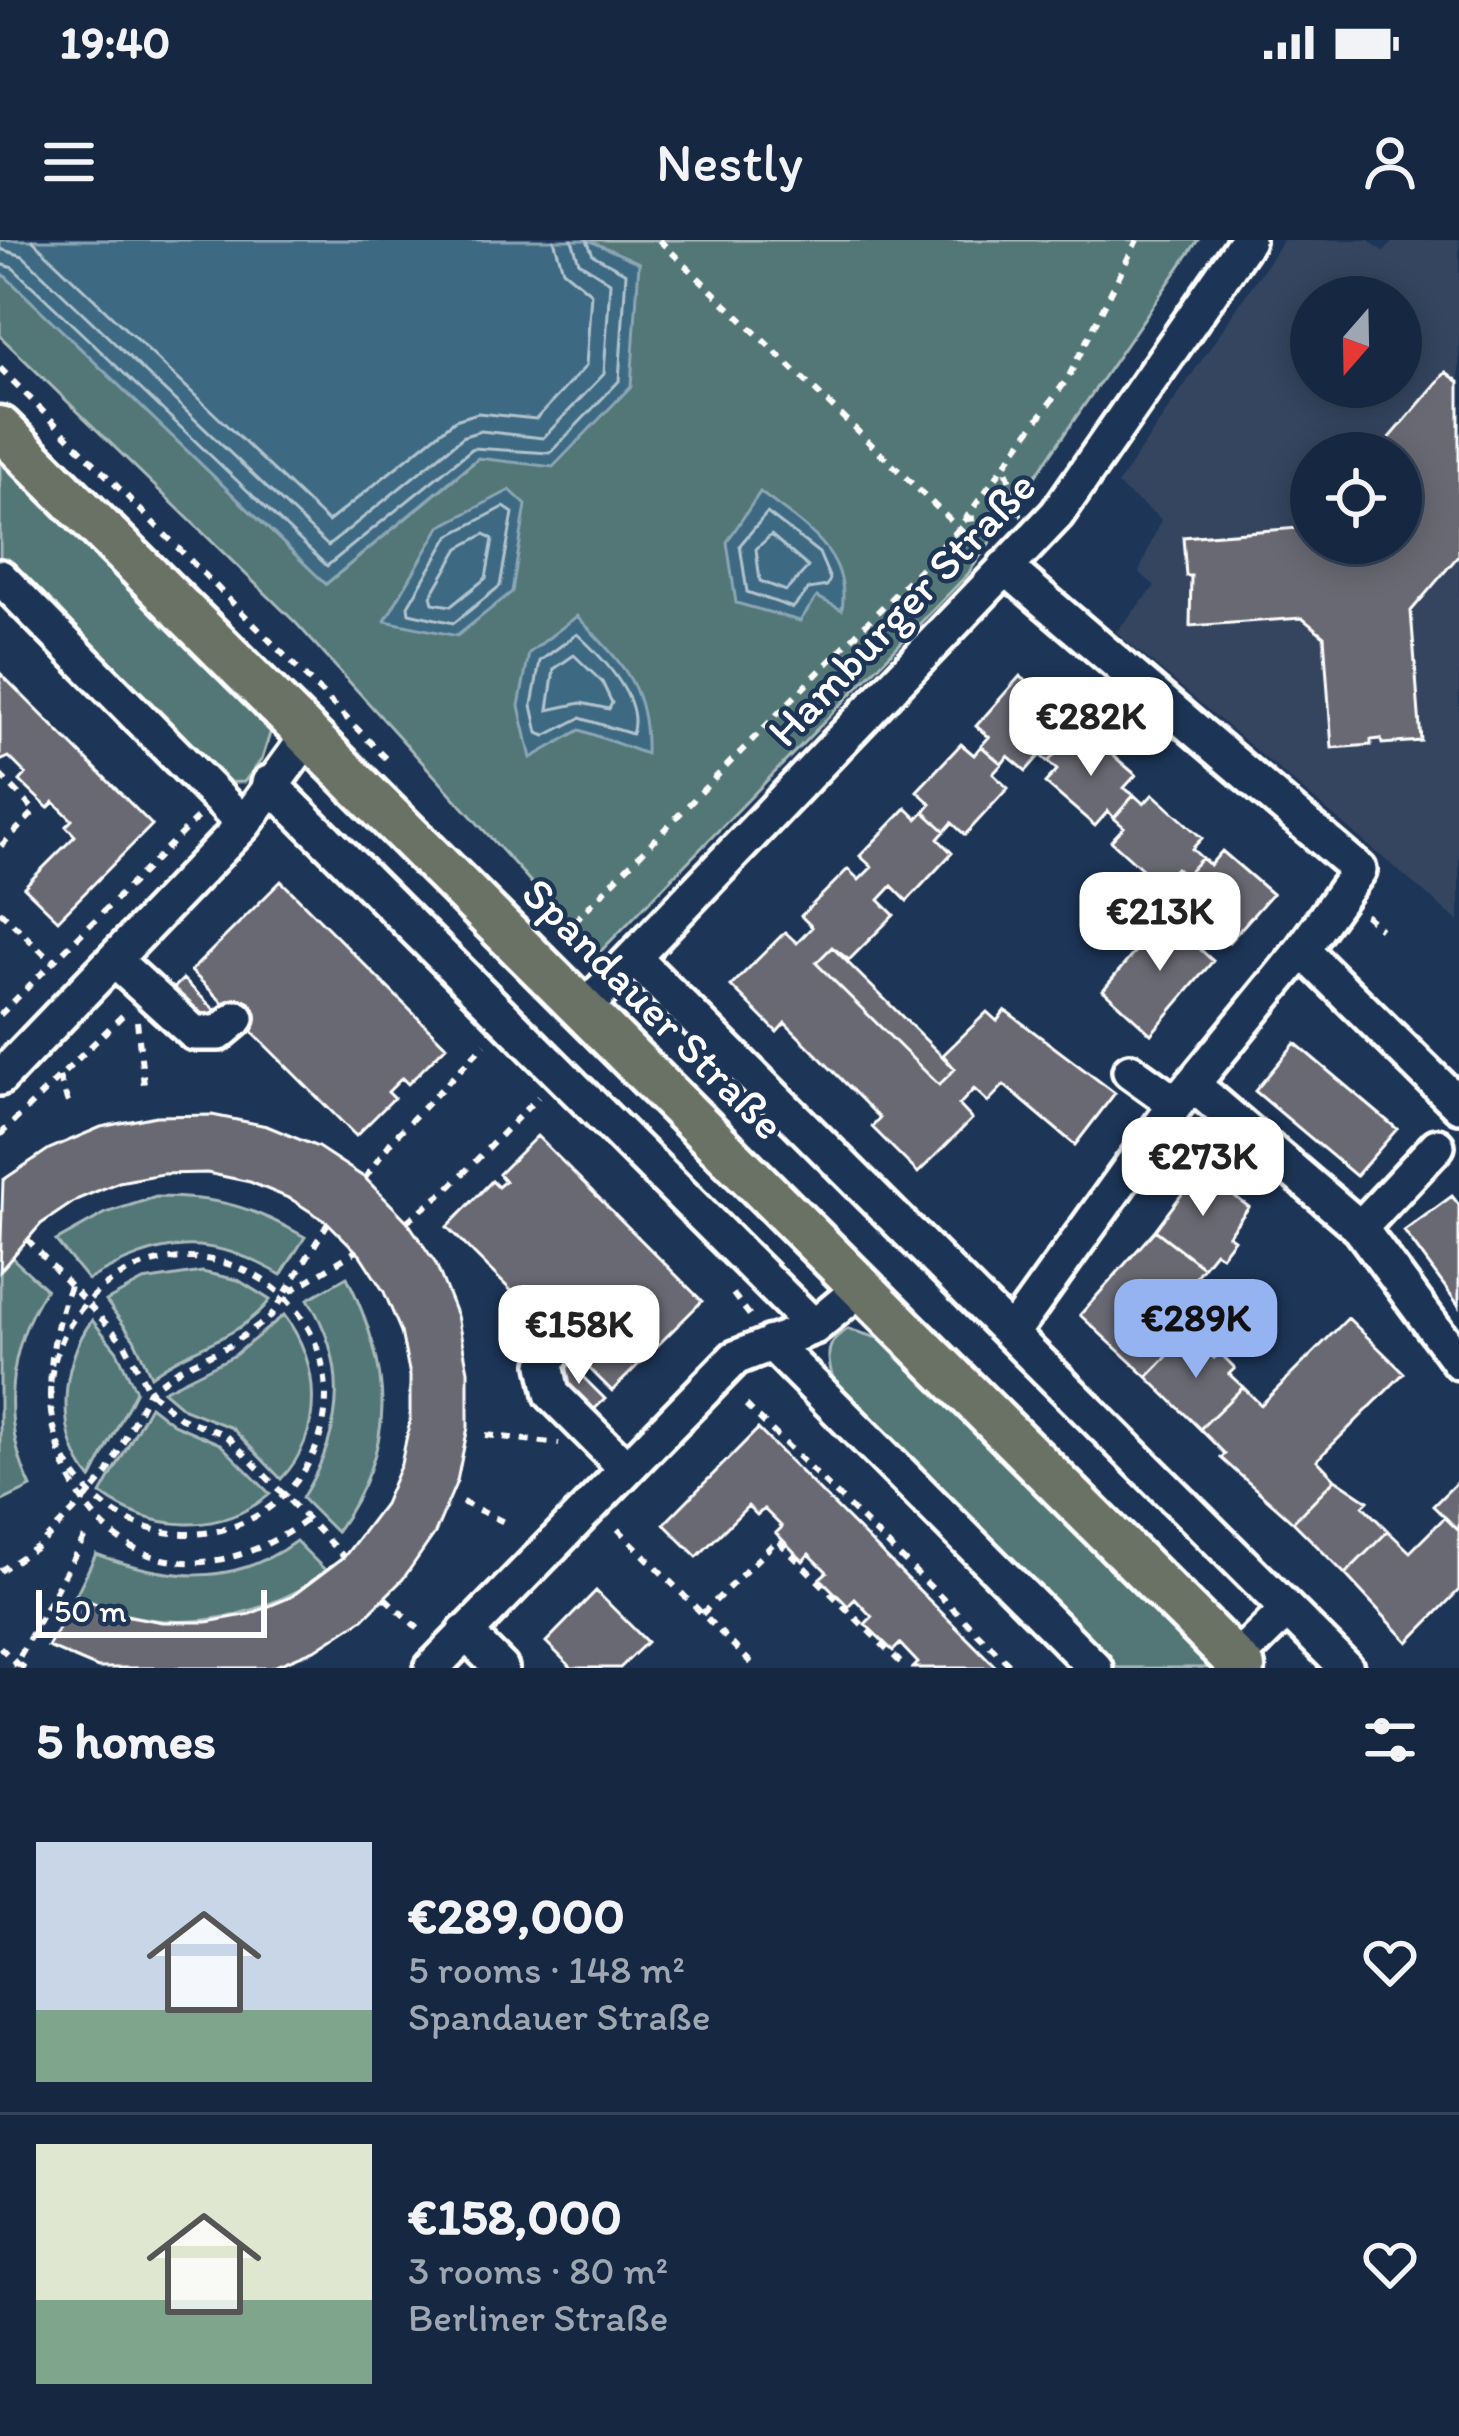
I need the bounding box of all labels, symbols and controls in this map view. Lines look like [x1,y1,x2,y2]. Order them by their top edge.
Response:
text: 19:40 [60,15,170,69]
icon: menu [36,129,102,195]
icon: person [1357,129,1423,195]
text: Nestly [656,130,803,195]
north arrow [1290,276,1422,408]
map controls [1290,276,1422,564]
button: locate [1290,432,1422,564]
street label: Hamburger Straße [756,459,1046,757]
pin: €282K [1007,677,1175,779]
text: €282K [1036,692,1146,739]
street label: Spandauer Straße [512,866,796,1150]
pin: €213K [1076,872,1244,974]
text: €213K [1106,887,1214,934]
pin: €273K [1119,1117,1287,1219]
text: €273K [1149,1132,1257,1179]
pin: €289K [1112,1279,1280,1381]
pin: €158K [495,1285,663,1387]
text: €289K [1141,1294,1251,1341]
text: €158K [525,1300,633,1347]
scale bar [36,1584,267,1637]
text: 50 m [54,1591,127,1630]
icon: filters [1357,1707,1423,1773]
text: 5 homes [36,1710,216,1771]
text: €289,000 [408,1885,625,1946]
icon: home [132,1890,276,2034]
icon: heart [1357,1929,1423,1995]
text: 5 rooms · 148 m² [408,1946,685,1993]
text: Spandauer Straße [408,1993,710,2040]
text: €158,000 [408,2186,622,2247]
icon: home [132,2192,276,2336]
icon: heart [1357,2231,1423,2297]
text: 3 rooms · 80 m² [408,2247,668,2294]
text: Berliner Straße [408,2294,668,2341]

